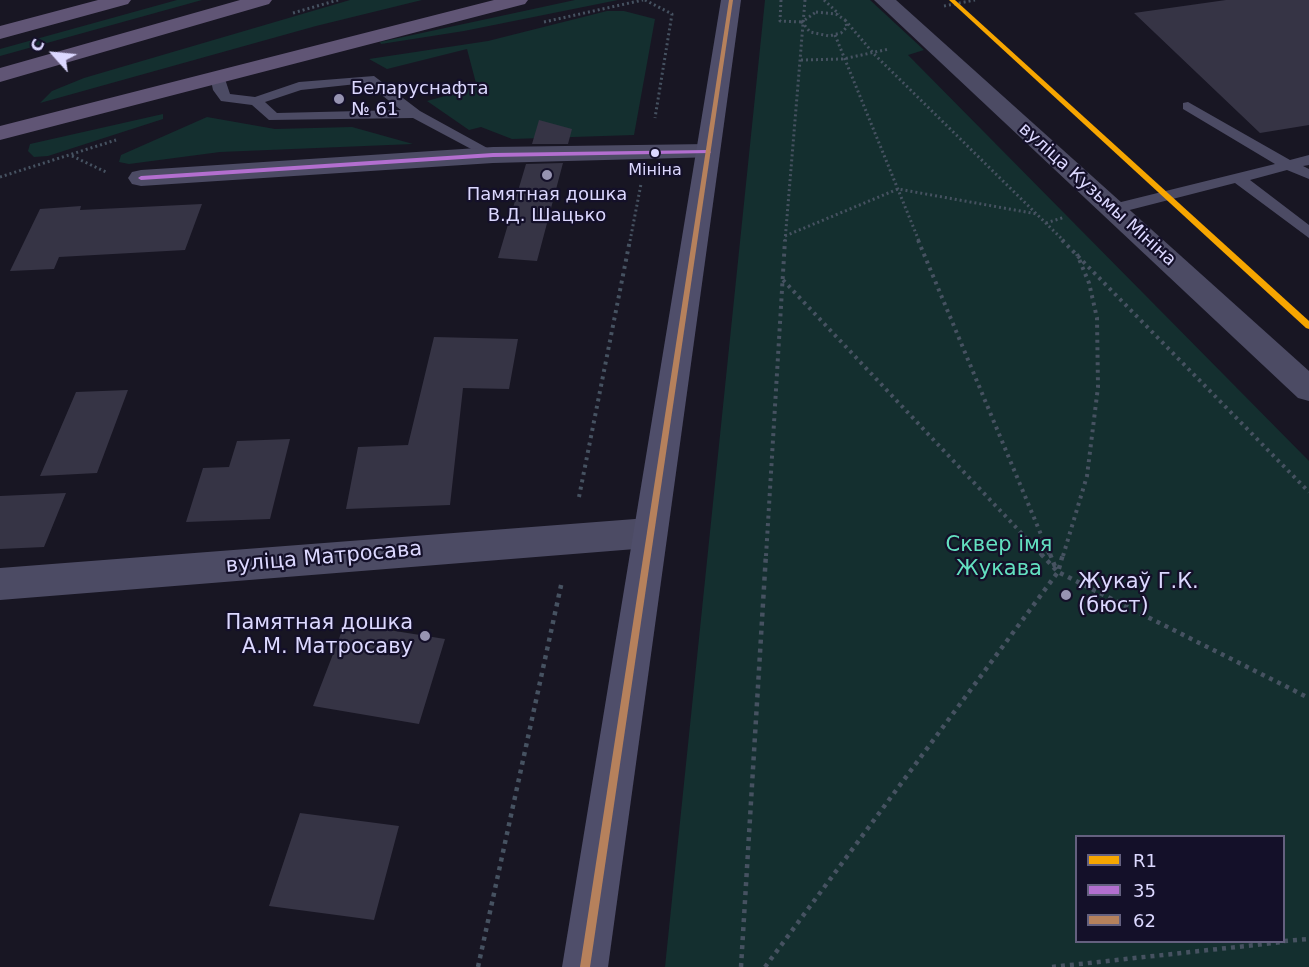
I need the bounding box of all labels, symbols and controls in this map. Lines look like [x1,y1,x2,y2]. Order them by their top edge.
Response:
north arrow [24,24,84,84]
text: С [26,36,49,55]
place label: Беларуснафта № 61 [351,78,489,121]
marker: Беларуснафта № 61 [332,92,346,106]
street label: вуліца Кузьмы Мініна [1014,119,1180,271]
marker: Мініна [649,147,661,159]
place label: Мініна [628,161,682,181]
marker: Памятная дошка В.Д. Шацько [540,168,554,182]
place label: Памятная дошка В.Д. Шацько [467,184,627,226]
park label: Сквер імя Жукава [946,533,1052,583]
street label: вуліца Матросава [225,537,423,579]
place label: Жукаў Г.К. (бюст) [1078,570,1199,620]
marker: Жукаў Г.К. (бюст) [1059,588,1073,602]
place label: Памятная дошка А.М. Матросаву [226,611,413,661]
marker: Памятная дошка А.М. Матросаву [418,629,432,643]
legend [1075,835,1285,943]
text: R1 [1133,850,1157,871]
text: 35 [1133,880,1156,901]
text: 62 [1133,910,1156,931]

